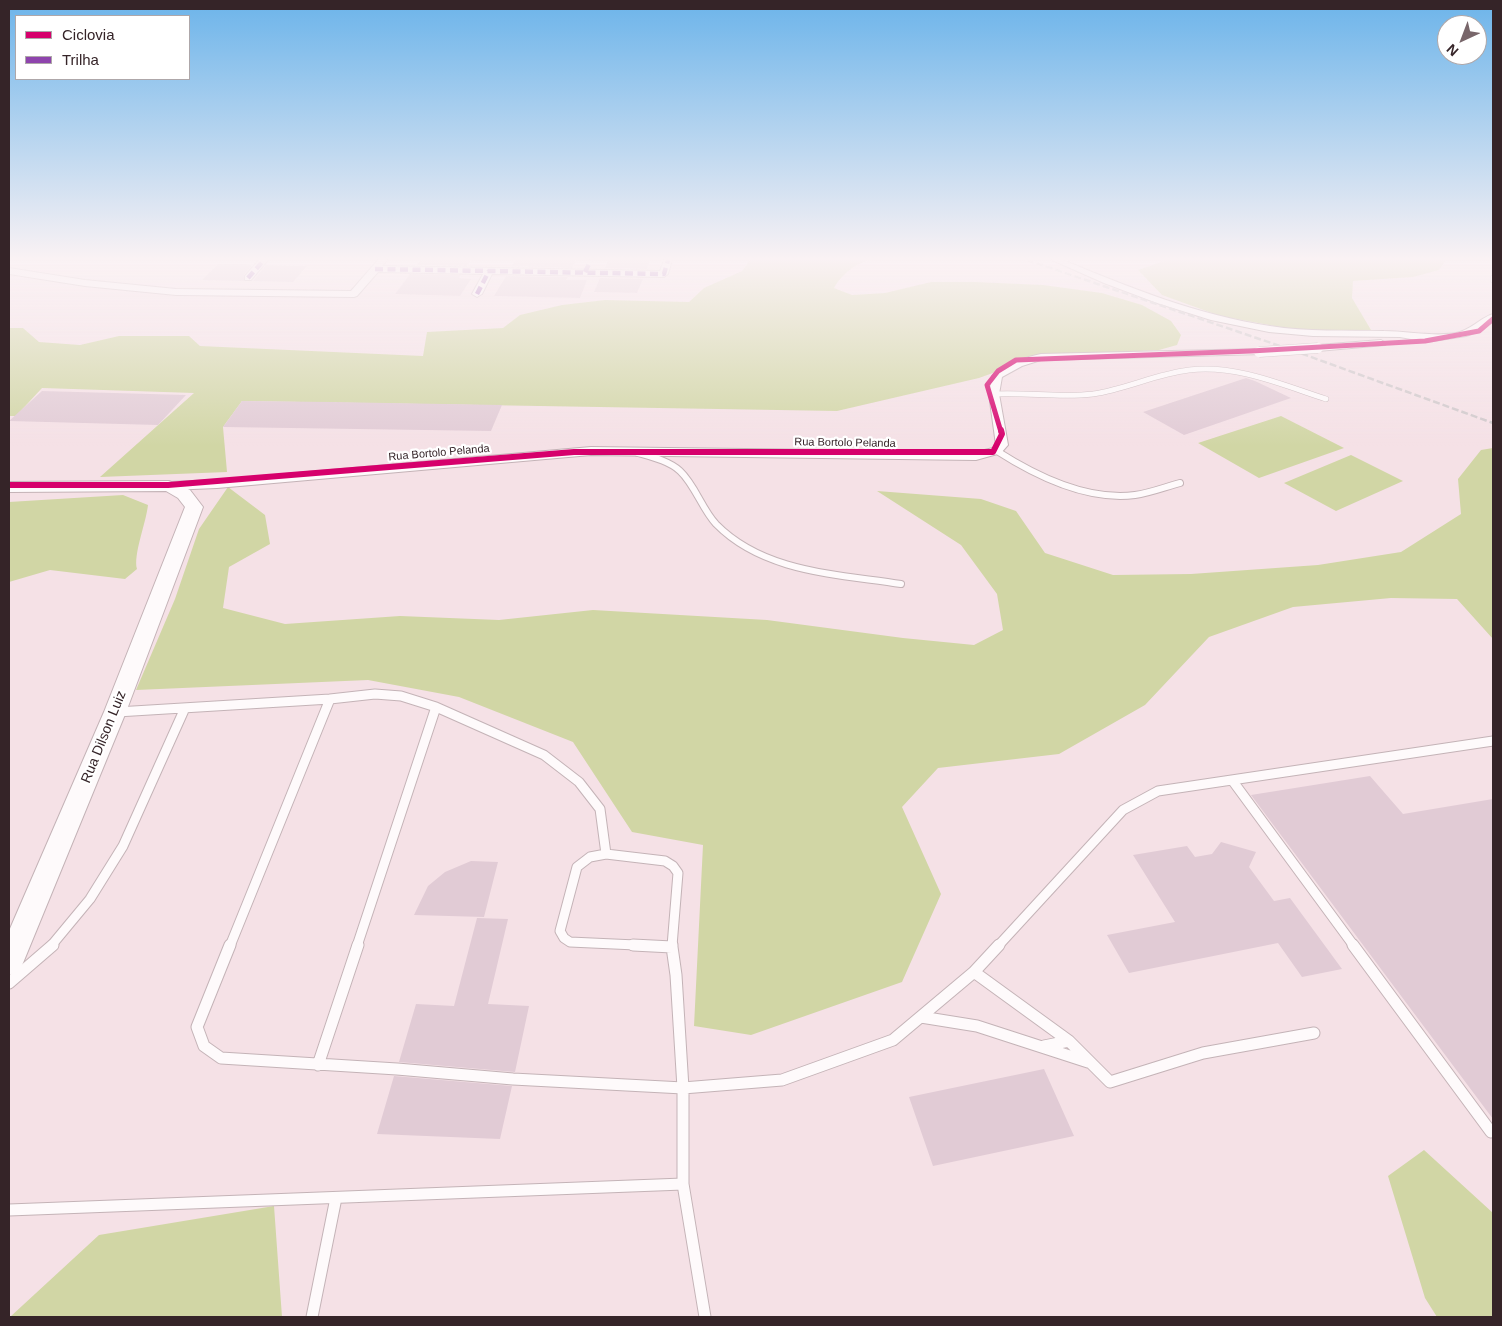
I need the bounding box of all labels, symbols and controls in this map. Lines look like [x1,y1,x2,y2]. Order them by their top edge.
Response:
legend [15,15,190,80]
north arrow [1437,15,1487,65]
text: Ciclovia [62,26,115,43]
text: N [1443,41,1462,60]
text: Trilha [62,51,99,68]
street label: Rua Bortolo Pelanda [794,436,896,450]
street label: Rua Bortolo Pelanda [388,442,490,464]
street label: Rua Dilson Luiz [78,688,130,786]

